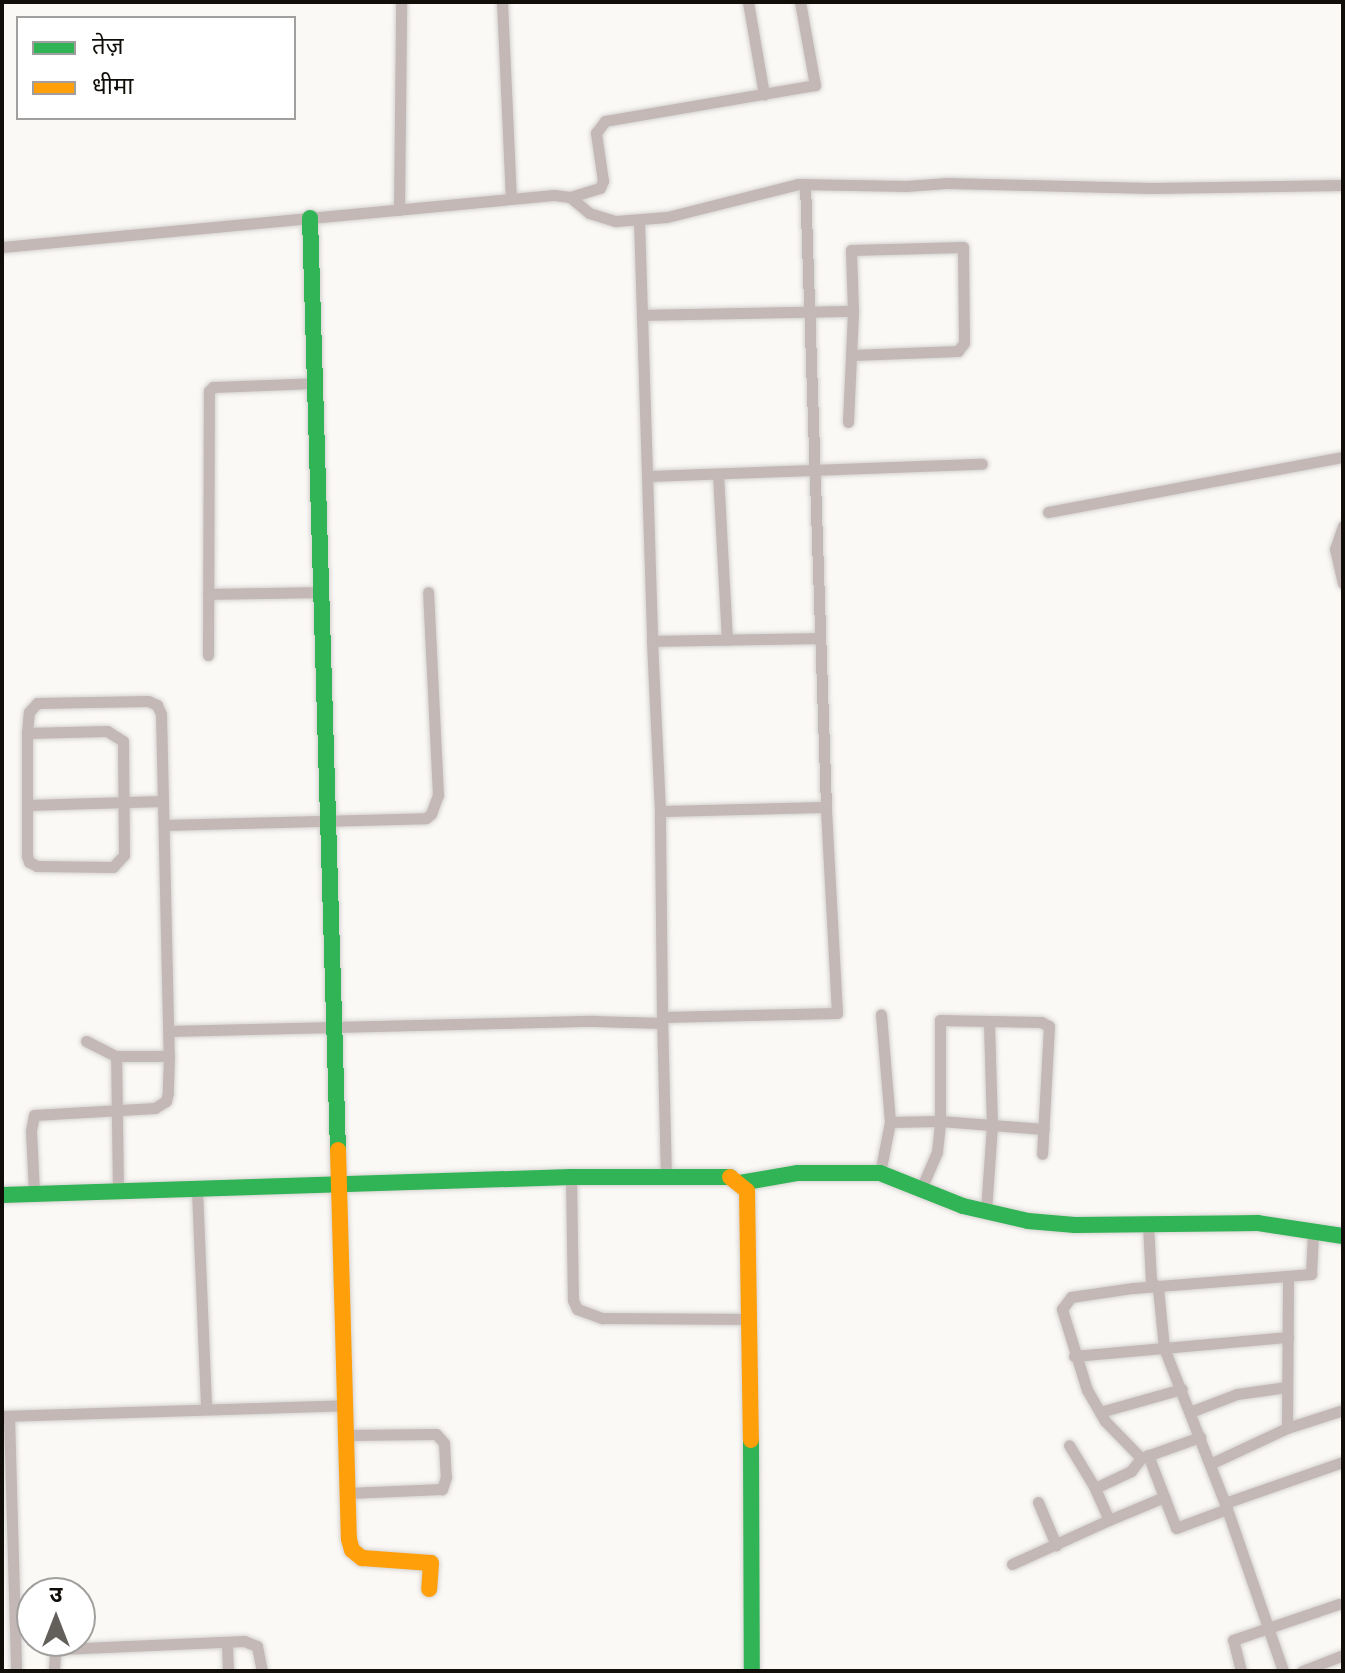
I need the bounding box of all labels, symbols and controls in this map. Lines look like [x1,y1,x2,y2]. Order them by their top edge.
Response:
legend [16,16,296,120]
text: तेज़ [92,32,124,60]
text: धीमा [92,72,134,100]
north arrow [16,1577,96,1657]
text: उ [50,1582,62,1607]

